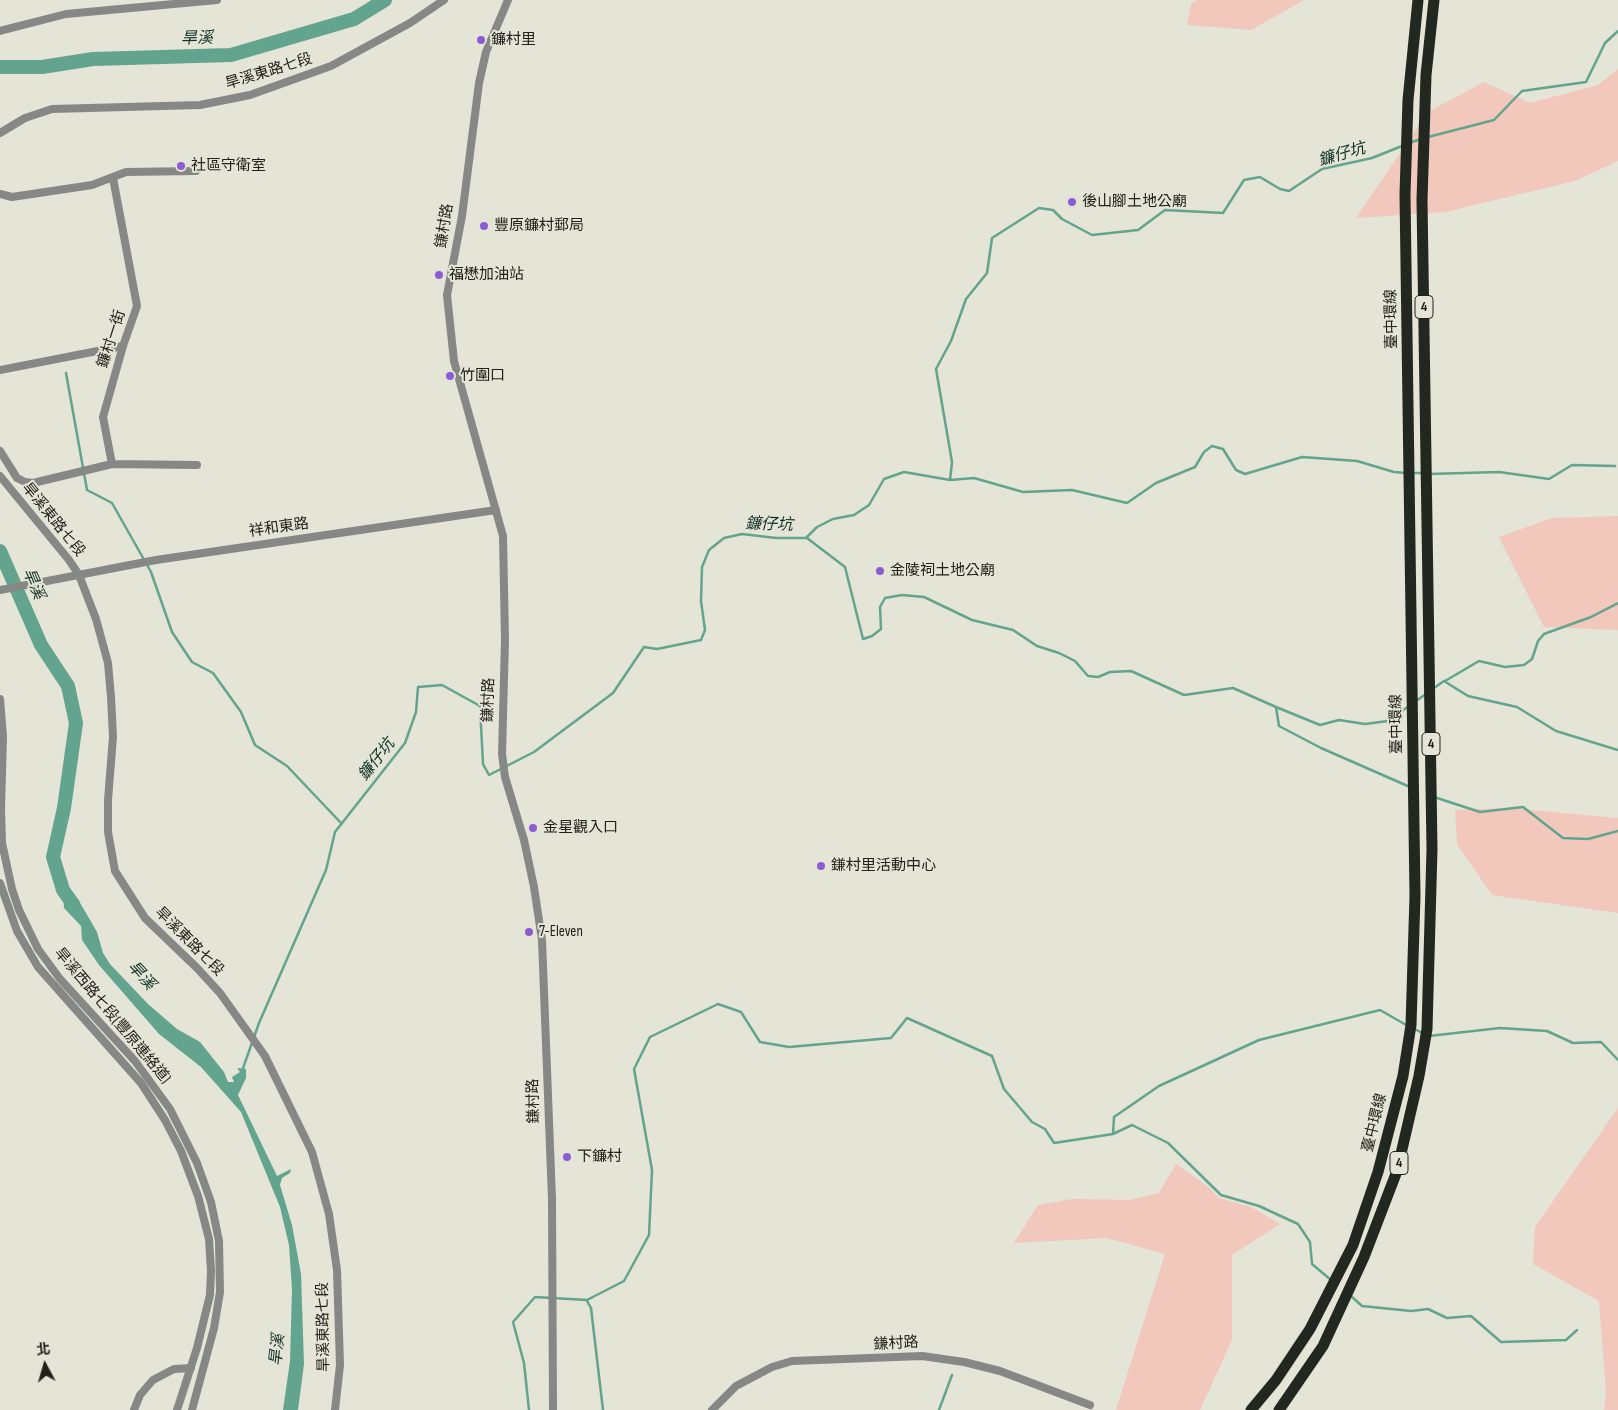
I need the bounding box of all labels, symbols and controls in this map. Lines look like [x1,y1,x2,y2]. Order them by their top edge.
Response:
water label: 旱溪 [181,29,213,49]
place label: 鐮村里 [491,31,536,49]
marker: 鐮村里 [475,34,487,46]
street label: 旱溪東路七段 [223,50,315,94]
water label: 鐮仔坑 [1316,139,1368,171]
place label: 社區守衛室 [191,157,266,175]
marker: 社區守衛室 [175,160,187,172]
place label: 後山腳土地公廟 [1082,193,1187,211]
marker: 後山腳土地公廟 [1066,196,1078,208]
street label: 鎌村路 [433,202,457,250]
place label: 豐原鐮村郵局 [494,217,584,235]
marker: 豐原鐮村郵局 [478,220,490,232]
place label: 福懋加油站 [449,266,524,284]
marker: 福懋加油站 [433,269,445,281]
street label: 臺中環線 [1382,289,1402,349]
road number: 4 [1415,296,1433,318]
street label: 鐮村一街 [94,308,130,370]
place label: 竹圍口 [460,367,505,385]
marker: 竹圍口 [444,370,456,382]
street label: 旱溪東路七段 [18,479,88,561]
street label: 祥和東路 [248,515,310,541]
water label: 鐮仔坑 [745,515,793,535]
place label: 金陵祠土地公廟 [890,562,995,580]
marker: 金陵祠土地公廟 [874,565,886,577]
water label: 旱溪 [18,566,48,602]
street label: 鎌村路 [479,677,499,723]
street label: 臺中環線 [1387,694,1407,754]
road number: 4 [1422,732,1440,756]
water label: 鐮仔坑 [355,735,399,785]
place label: 金星觀入口 [543,819,618,837]
marker: 金星觀入口 [527,822,539,834]
place label: 鎌村里活動中心 [831,857,936,875]
marker: 鎌村里活動中心 [815,860,827,872]
street label: 旱溪東路七段 [151,904,227,980]
place label: 7-Eleven [539,923,583,941]
marker: 7-Eleven [523,926,535,938]
street label: 旱溪西路七段(豐原連絡道) [50,945,174,1087]
water label: 旱溪 [123,958,159,994]
street label: 鎌村路 [525,1078,543,1124]
street label: 臺中環線 [1359,1092,1391,1154]
place label: 下鐮村 [577,1148,622,1166]
marker: 下鐮村 [561,1151,573,1163]
road number: 4 [1390,1152,1408,1174]
street label: 旱溪東路七段 [314,1282,334,1372]
water label: 旱溪 [267,1333,289,1367]
street label: 鎌村路 [873,1334,919,1354]
north arrow [20,1340,70,1390]
text: 北 [36,1340,51,1359]

